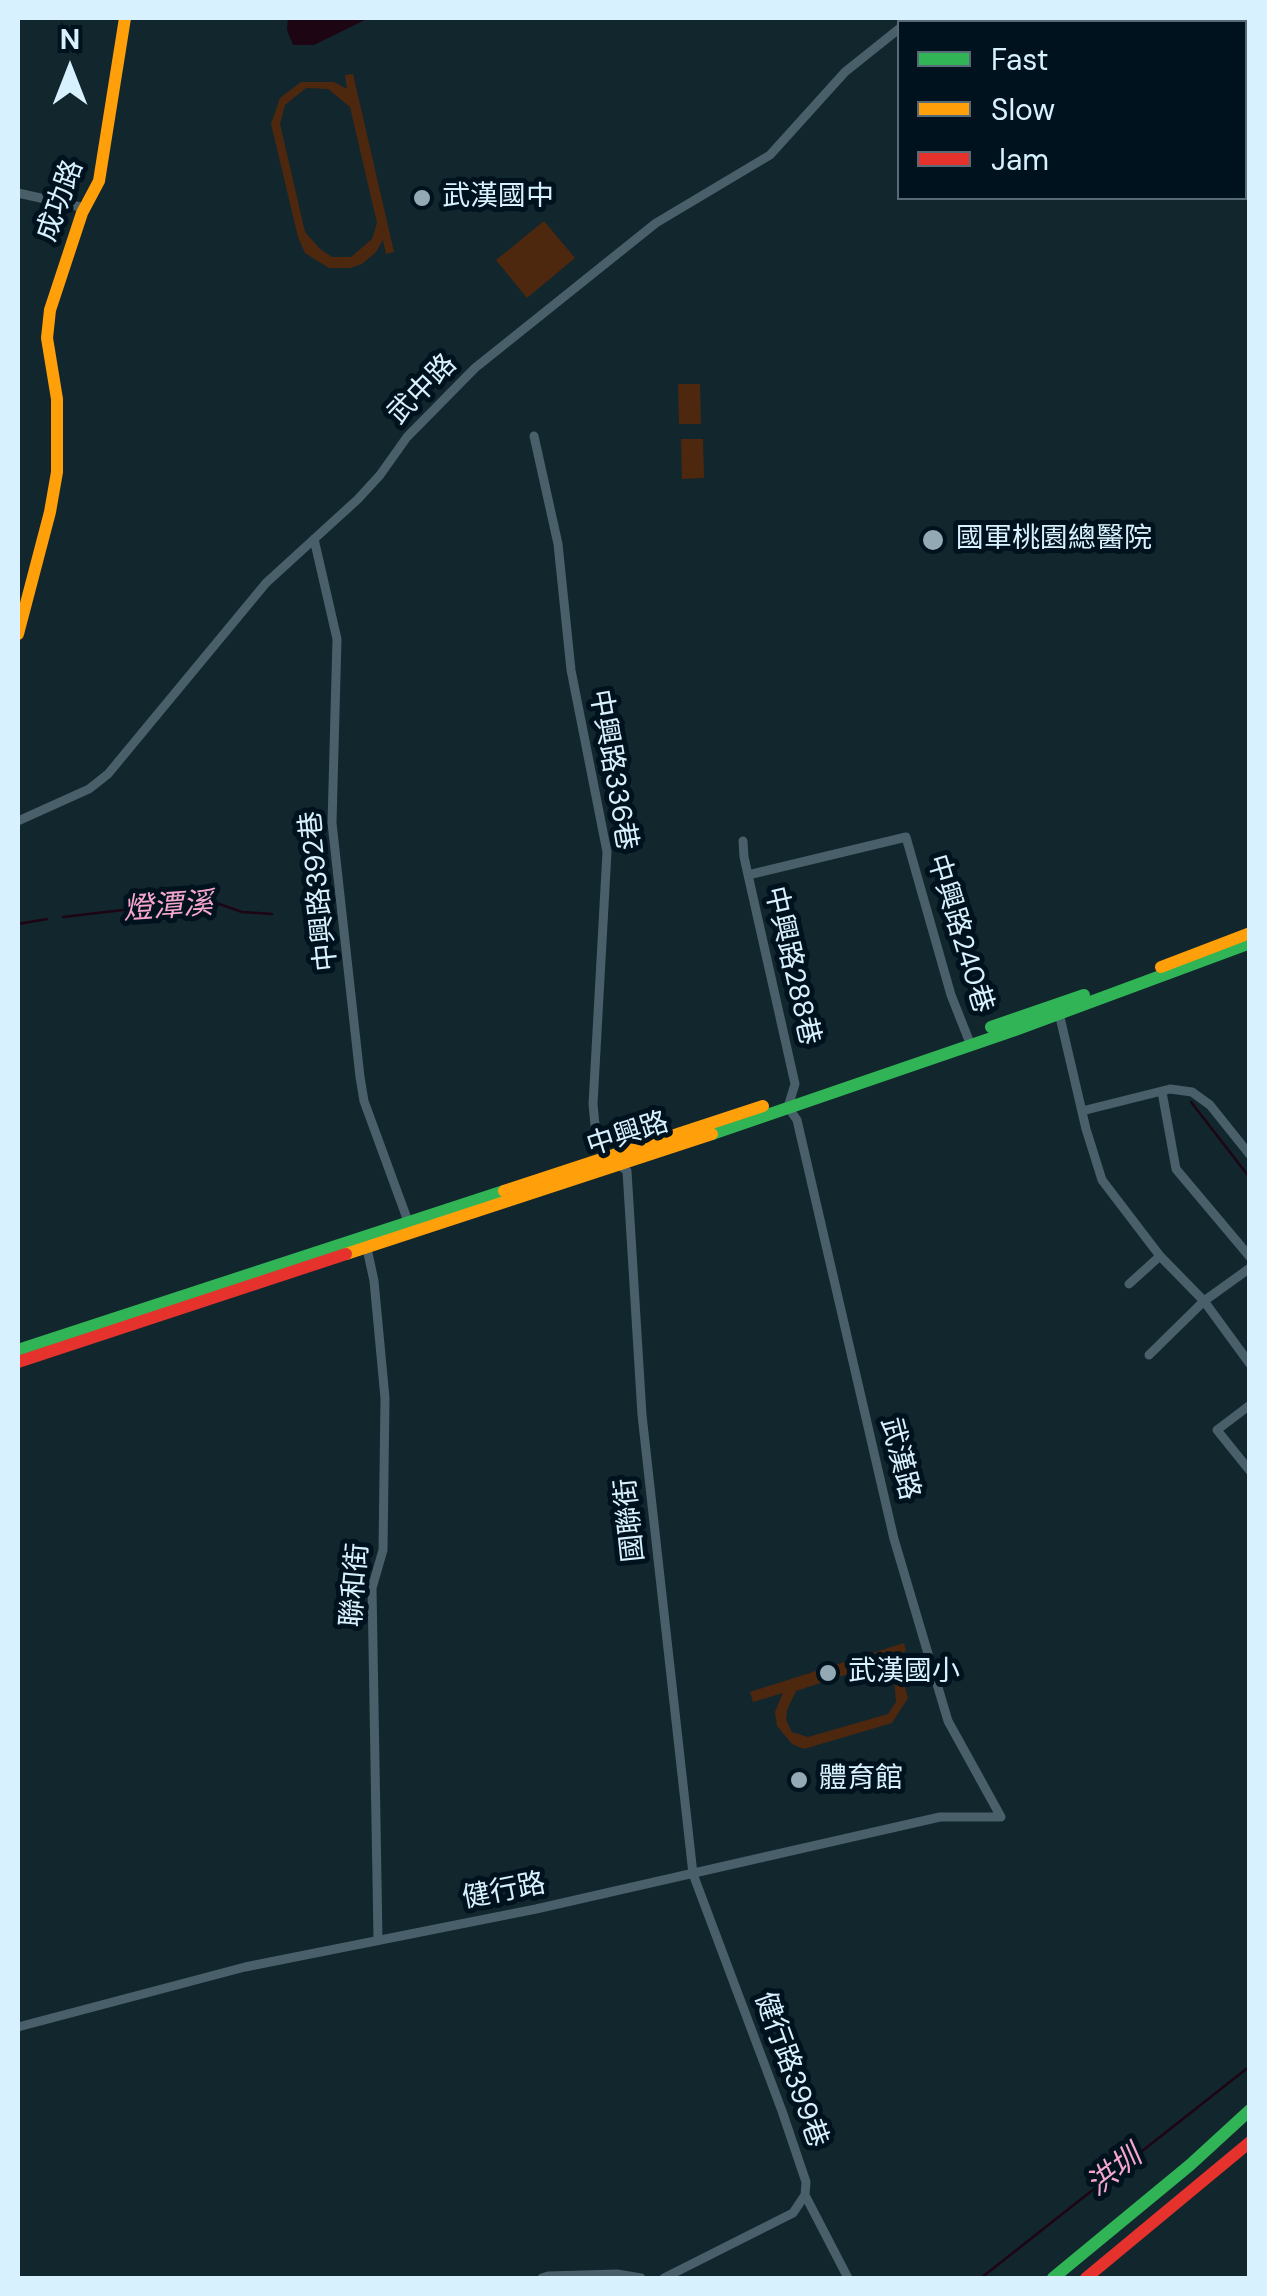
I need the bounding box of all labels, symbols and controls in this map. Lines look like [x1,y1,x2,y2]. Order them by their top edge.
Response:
north arrow [20,20,120,120]
legend [897,20,1247,200]
text: N [60,21,80,58]
text: Fast [991,40,1049,79]
text: Slow [991,90,1055,129]
text: Jam [991,140,1049,179]
street label: 成功路 [31,156,91,246]
place label: 武漢國中 [442,181,554,215]
marker: 武漢國中 [411,187,433,209]
street label: 武中路 [382,348,464,432]
place label: 國軍桃園總醫院 [956,523,1152,557]
marker: 國軍桃園總醫院 [920,527,946,553]
street label: 中興路336巷 [581,687,643,853]
street label: 中興路392巷 [295,809,345,973]
street label: 中興路240巷 [919,851,999,1017]
street label: 中興路288巷 [756,883,826,1049]
water label: 燈潭溪 [122,887,214,929]
street label: 中興路 [583,1106,673,1164]
street label: 武漢路 [873,1414,925,1504]
street label: 國聯街 [610,1476,652,1564]
street label: 聯和街 [336,1542,376,1628]
place label: 武漢國小 [848,1656,960,1690]
marker: 武漢國小 [817,1662,839,1684]
place label: 體育館 [819,1763,903,1797]
marker: 體育館 [788,1769,810,1791]
street label: 健行路 [460,1867,548,1917]
street label: 健行路399巷 [746,1988,834,2152]
water label: 洪圳 [1080,2139,1150,2205]

